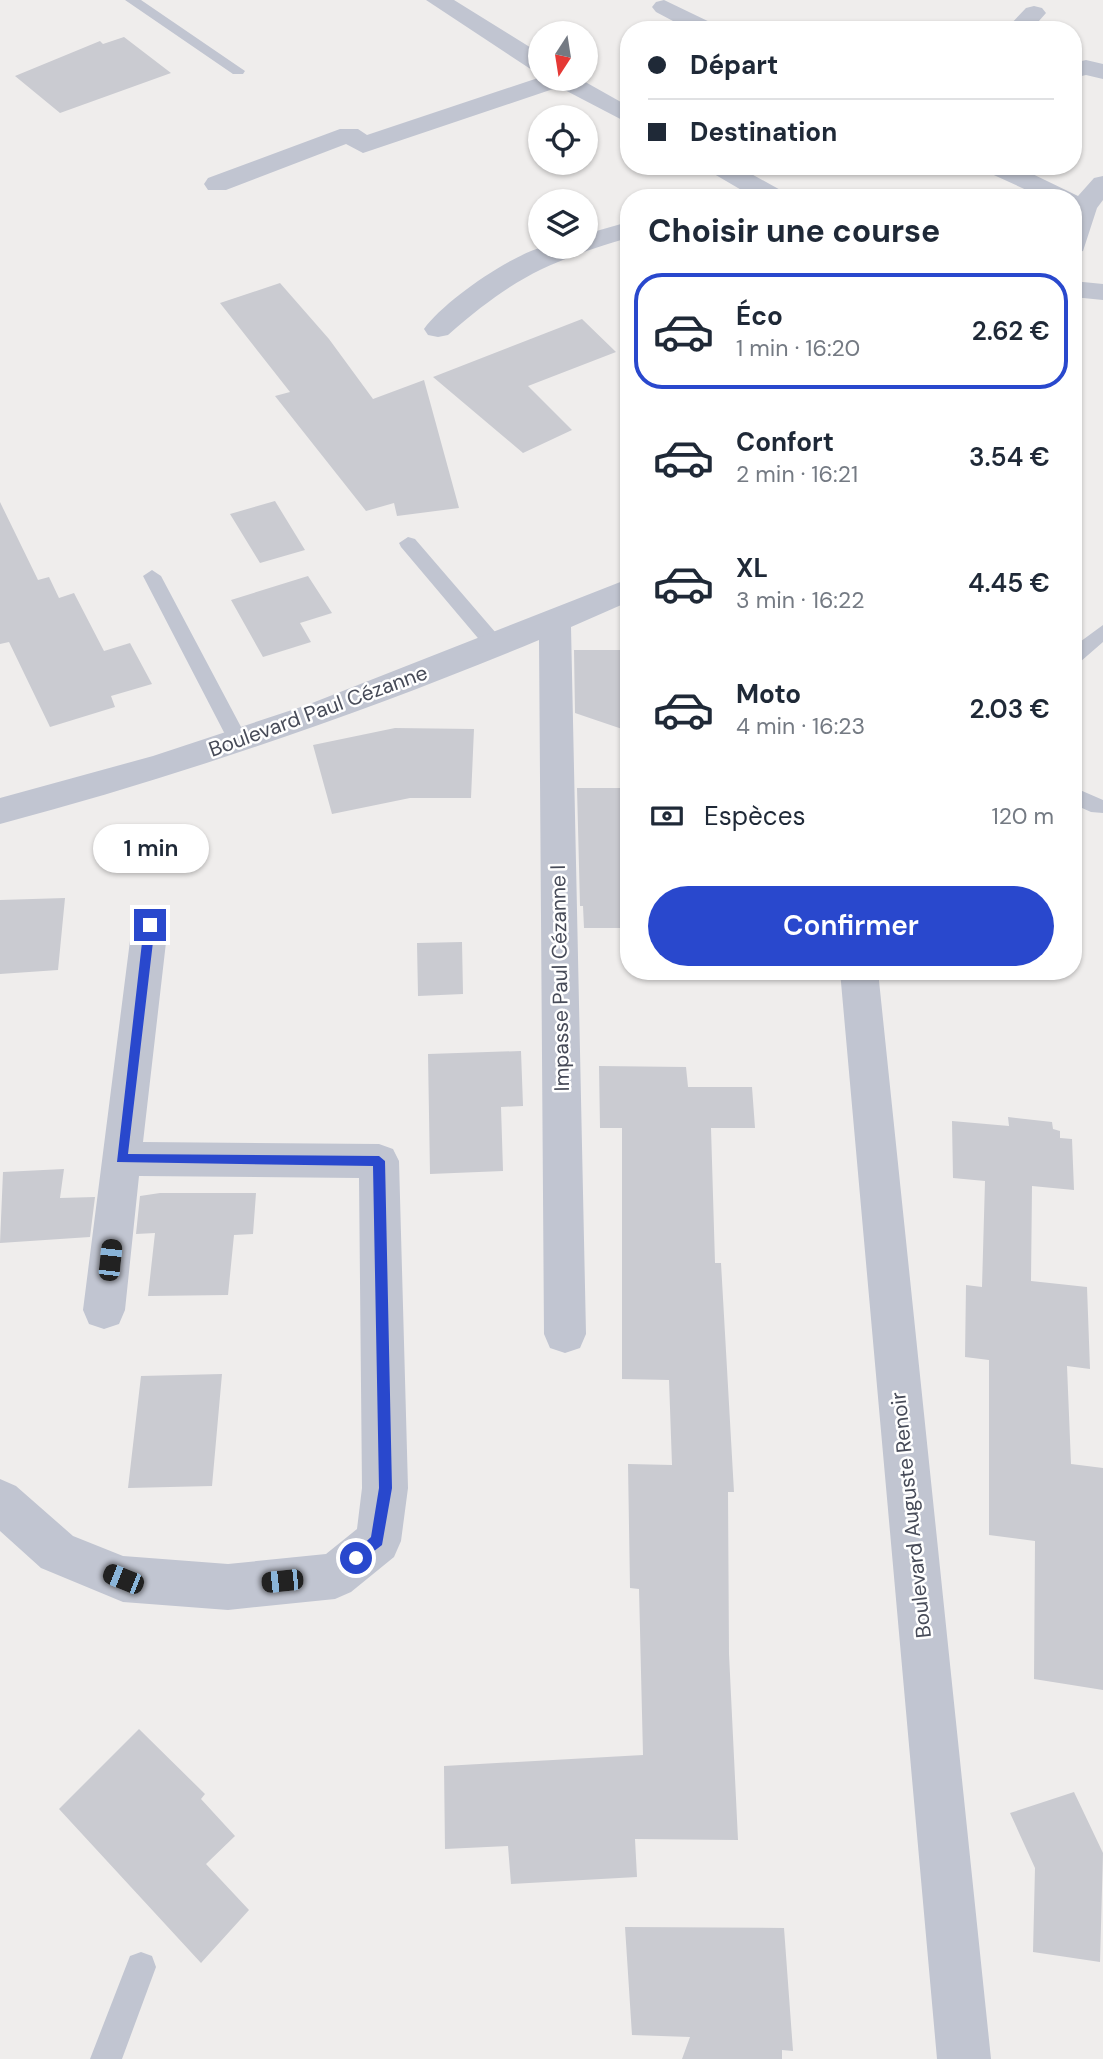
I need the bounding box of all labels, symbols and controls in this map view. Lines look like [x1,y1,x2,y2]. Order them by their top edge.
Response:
north arrow [528,21,598,91]
map controls [528,21,598,259]
text: Départ [690,48,778,82]
button: locate [528,105,598,175]
text: Destination [690,115,837,149]
button: layers [528,189,598,259]
text: Choisir une course [648,210,940,252]
text: Éco [736,299,783,333]
icon: car [652,300,715,363]
text: 2.62 € [972,314,1050,348]
text: 1 min · 16:20 [736,333,860,363]
text: Confort [736,425,834,459]
icon: car [652,426,715,489]
text: 3.54 € [969,440,1050,474]
text: 2 min · 16:21 [736,459,858,489]
text: XL [736,551,768,585]
icon: car [652,552,715,615]
text: 4.45 € [968,566,1050,600]
text: 3 min · 16:22 [736,585,864,615]
street label: Boulevard Paul Cézanne [205,658,431,764]
text: Moto [736,677,801,711]
icon: car [652,678,715,741]
text: 2.03 € [969,692,1050,726]
text: 4 min · 16:23 [736,711,865,741]
icon: cash [648,797,686,835]
text: Espèces [704,799,805,833]
text: 120 m [991,801,1054,831]
callout: 1 min [92,824,208,872]
text: 1 min [124,833,178,863]
street label: Impasse Paul Cézanne I [544,864,576,1092]
button: Confirmer [648,886,1054,966]
route end [134,909,166,941]
car [98,1238,123,1282]
street label: Boulevard Auguste Renoir [884,1390,938,1640]
route start [340,1542,372,1574]
car [100,1561,147,1597]
car [261,1568,304,1594]

